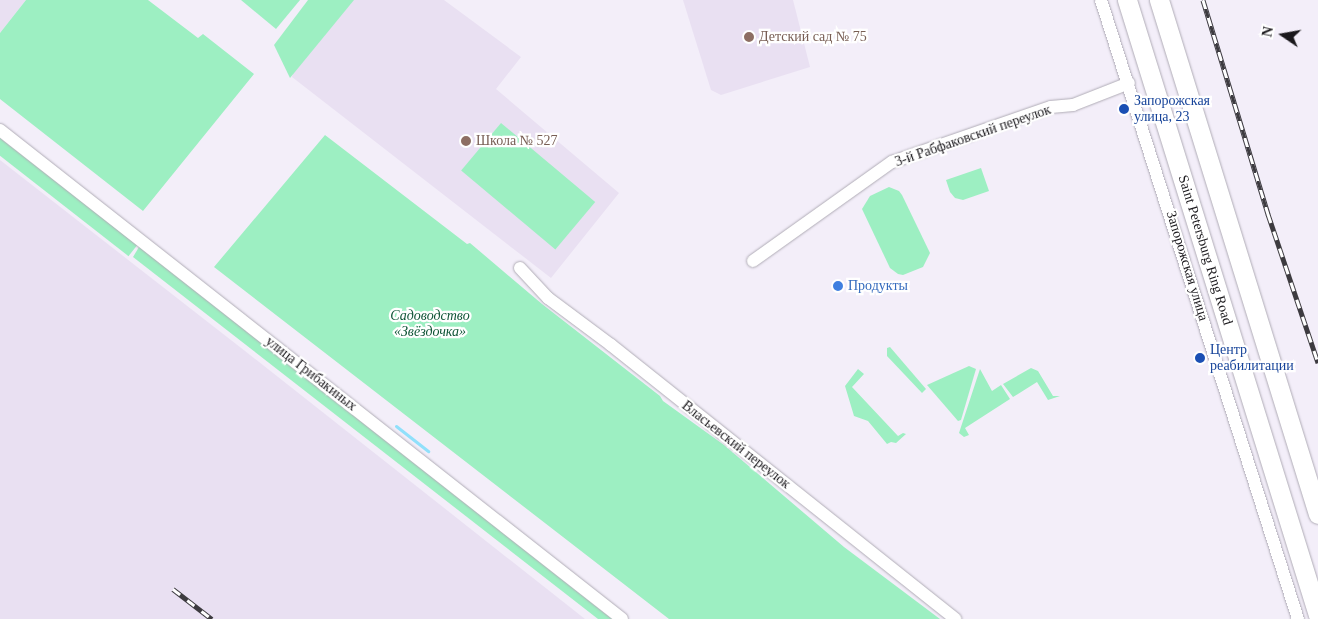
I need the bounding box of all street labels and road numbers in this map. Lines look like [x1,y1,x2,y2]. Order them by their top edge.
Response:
street label: 3-й Рабфаковский переулок [893,101,1053,171]
street label: Saint Petersburg Ring Road [1174,173,1236,327]
street label: Запорожская улица [1162,209,1212,323]
street label: улица Грибакиных [262,333,360,415]
street label: Власьевский переулок [678,397,794,493]

